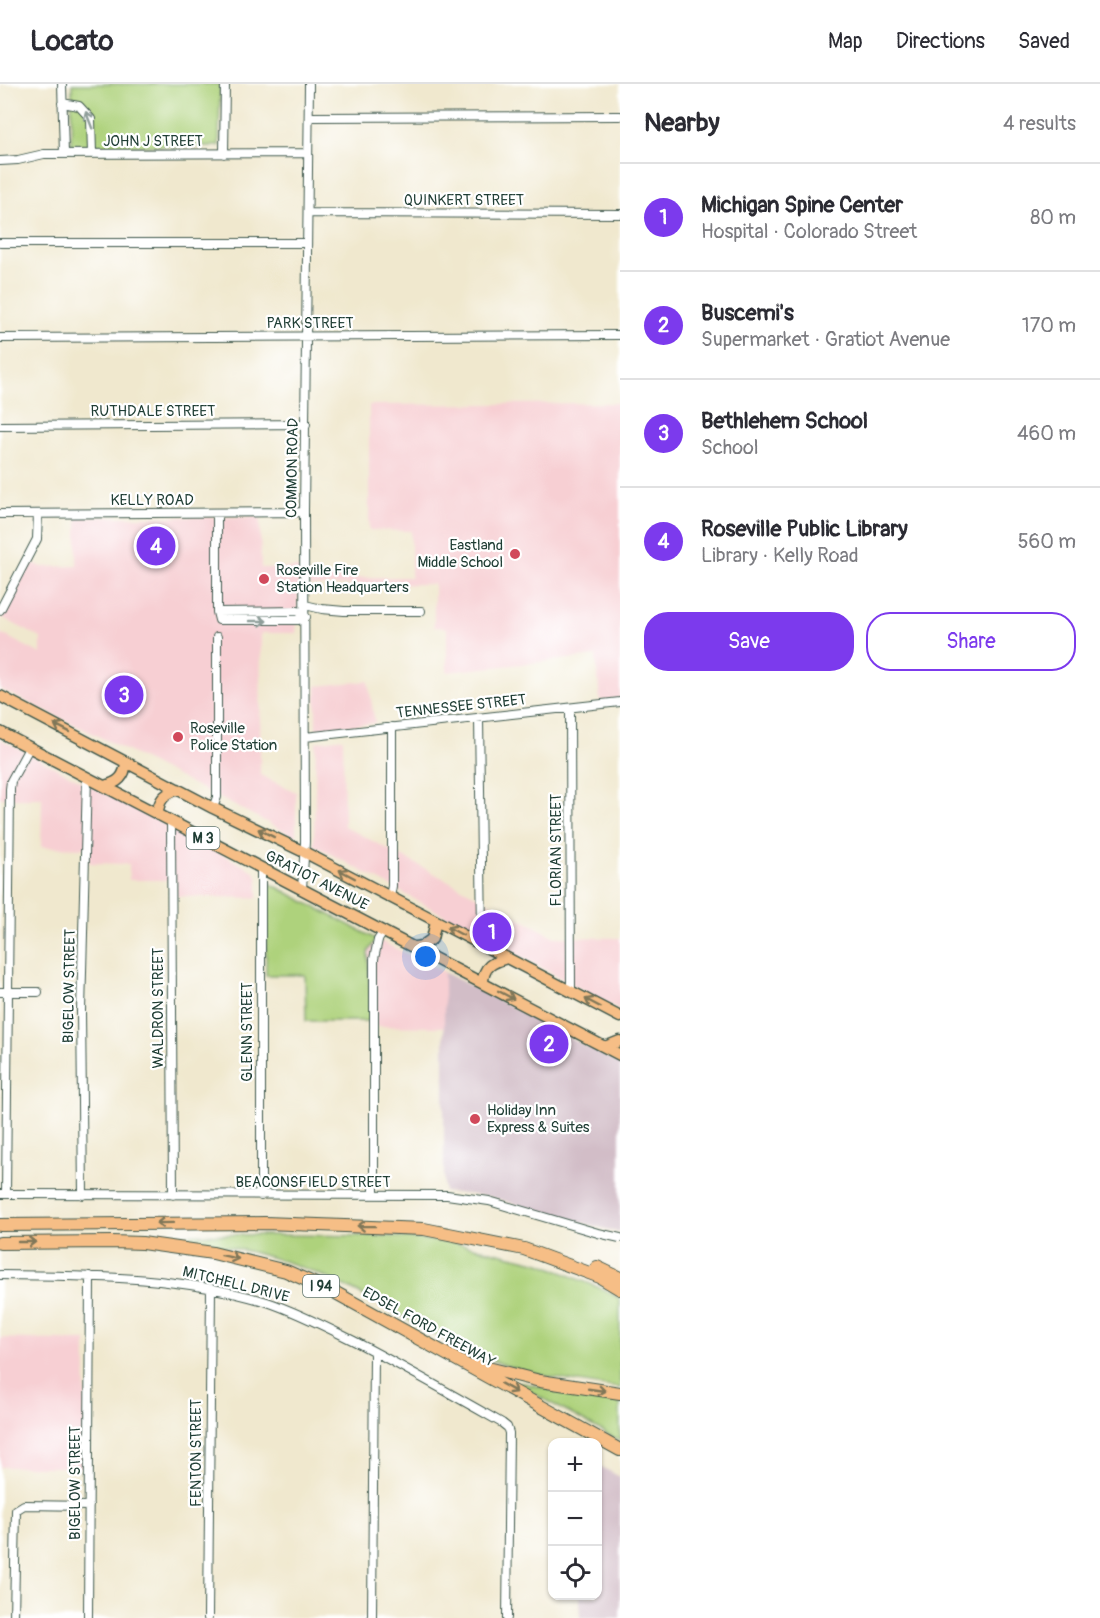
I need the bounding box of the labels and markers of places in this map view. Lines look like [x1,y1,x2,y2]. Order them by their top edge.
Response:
pin: 4 [136,524,176,568]
place label: Eastland Middle School [418,536,503,572]
marker: Eastland Middle School [508,547,522,561]
place label: Roseville Fire Station Headquarters [276,561,409,597]
marker: Roseville Fire Station Headquarters [257,572,271,586]
pin: 3 [104,672,144,718]
place label: Roseville Police Station [190,719,277,755]
marker: Roseville Police Station [171,730,185,744]
pin: 1 [472,910,512,954]
pin: 2 [530,1022,568,1066]
place label: Holiday Inn Express & Suites [487,1101,590,1137]
marker: Holiday Inn Express & Suites [468,1112,482,1126]

